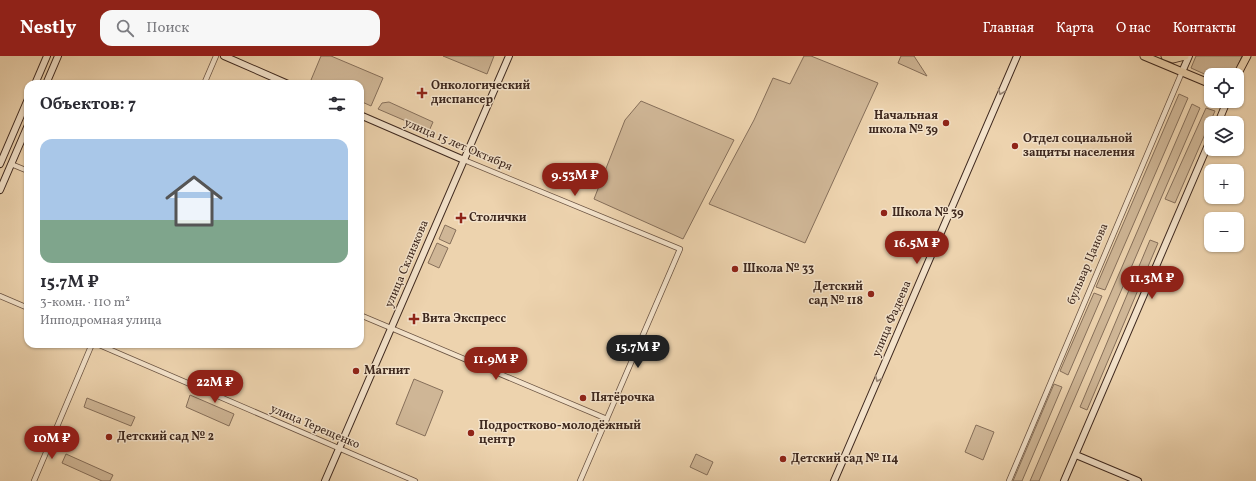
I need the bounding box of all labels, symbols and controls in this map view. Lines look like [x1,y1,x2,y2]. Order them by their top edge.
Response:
search box [100,10,380,46]
text: Nestly [20,15,76,41]
icon: search [114,17,136,39]
text: Поиск [146,18,189,39]
text: Главная [983,19,1034,38]
text: Карта [1056,19,1094,38]
text: О нас [1116,19,1151,38]
text: Контакты [1173,19,1236,38]
map controls [1204,68,1244,252]
button: locate [1204,68,1244,108]
place label: Онкологический диспансер [431,78,531,108]
marker: Онкологический диспансер [416,87,428,99]
one-way arrow [998,87,1006,95]
text: Объектов: 7 [40,93,136,116]
icon: filters [326,93,348,115]
place label: Начальная школа № 39 [868,108,938,138]
street label: улица 15 лет Октября [401,115,515,175]
button: layers [1204,116,1244,156]
marker: Начальная школа № 39 [941,118,951,128]
place label: Отдел социальной защиты населения [1023,131,1135,161]
marker: Отдел социальной защиты населения [1010,141,1020,151]
pin: 9.53M ₽ [538,163,612,197]
button: + [1204,164,1244,204]
icon: home [158,165,230,237]
text: 9.53M ₽ [551,167,599,185]
place label: Школа № 39 [892,205,964,221]
marker: Школа № 39 [879,208,889,218]
place label: Столички [469,210,527,226]
button: − [1204,212,1244,252]
marker: Столички [456,213,466,223]
street label: улица Склизкова [381,218,433,310]
street label: бульвар Цанова [1064,221,1112,307]
pin: 16.5M ₽ [880,231,954,265]
text: 16.5M ₽ [894,235,940,253]
place label: Школа № 33 [743,261,814,277]
marker: Школа № 33 [730,264,740,274]
pin: 11.3M ₽ [1115,266,1189,300]
text: 11.3M ₽ [1130,270,1174,288]
text: 15.7M ₽ [40,271,99,294]
street label: улица Фадеева [869,278,915,360]
place label: Детский сад № 118 [808,279,863,309]
marker: Детский сад № 118 [866,289,876,299]
text: 3-комн. · 110 m² [40,294,130,312]
place label: Вита Экспресс [422,311,506,327]
text: Ипподромная улица [40,312,162,330]
marker: Вита Экспресс [409,314,419,324]
pin: 15.7M ₽ [601,335,675,369]
text: 15.7M ₽ [615,339,661,357]
pin: 11.9M ₽ [459,347,533,381]
text: 11.9M ₽ [473,351,519,369]
place label: Магнит [364,363,410,379]
marker: Магнит [351,366,361,376]
pin: 22M ₽ [187,370,243,404]
text: 22M ₽ [196,374,234,392]
one-way arrow [875,375,883,382]
place label: Пятёрочка [591,390,655,406]
marker: Пятёрочка [578,393,588,403]
street label: улица Терещенко [268,401,362,453]
place label: Подростково-молодёжный центр [479,418,641,448]
pin: 10M ₽ [24,426,80,460]
marker: Подростково-молодёжный центр [466,428,476,438]
place label: Детский сад № 2 [117,429,214,445]
text: 10M ₽ [33,430,71,448]
marker: Детский сад № 2 [104,432,114,442]
place label: Детский сад № 114 [791,451,899,467]
marker: Детский сад № 114 [778,454,788,464]

